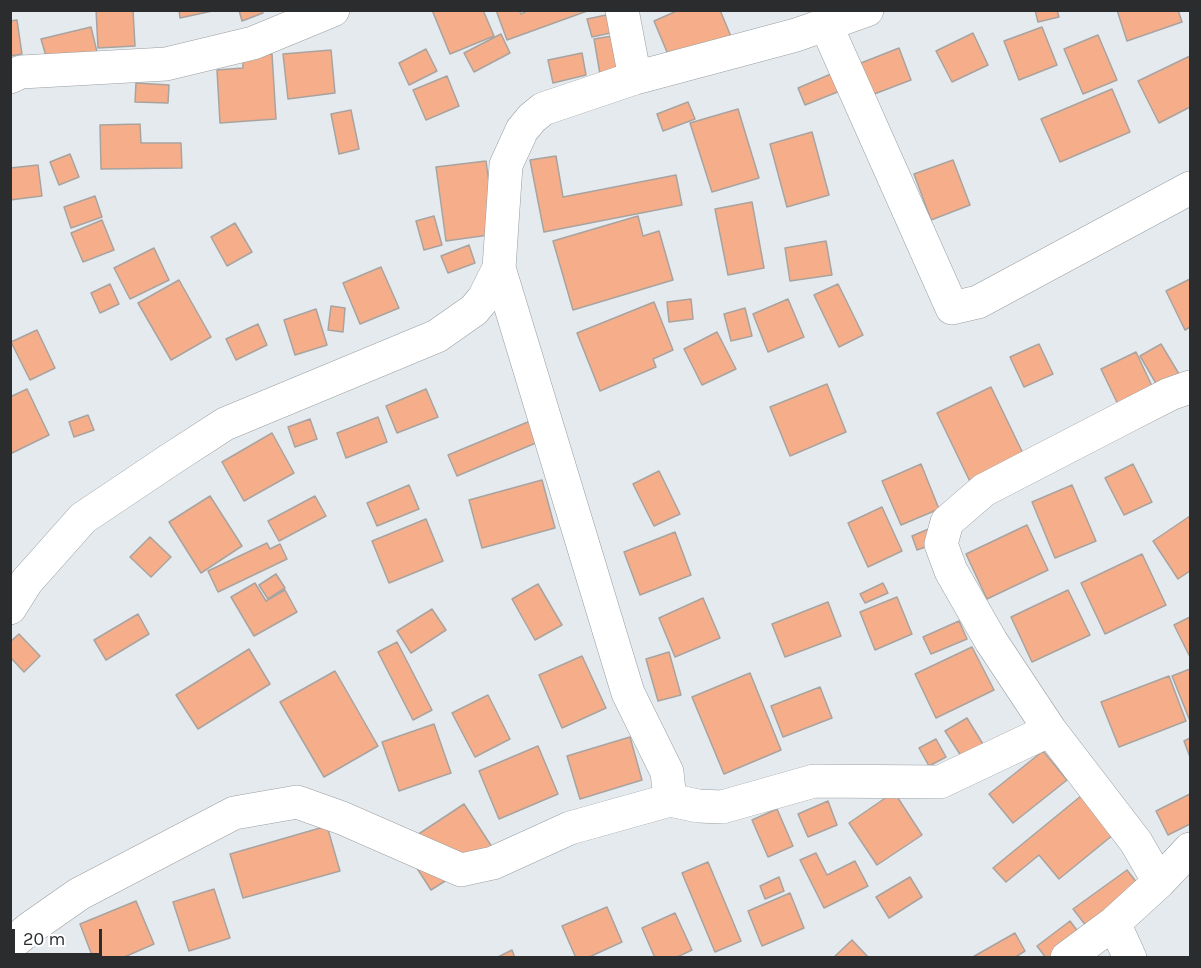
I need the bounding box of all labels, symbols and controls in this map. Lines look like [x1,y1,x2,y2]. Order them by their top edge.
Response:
scale bar [15,917,105,955]
text: 20 m [23,928,65,950]

